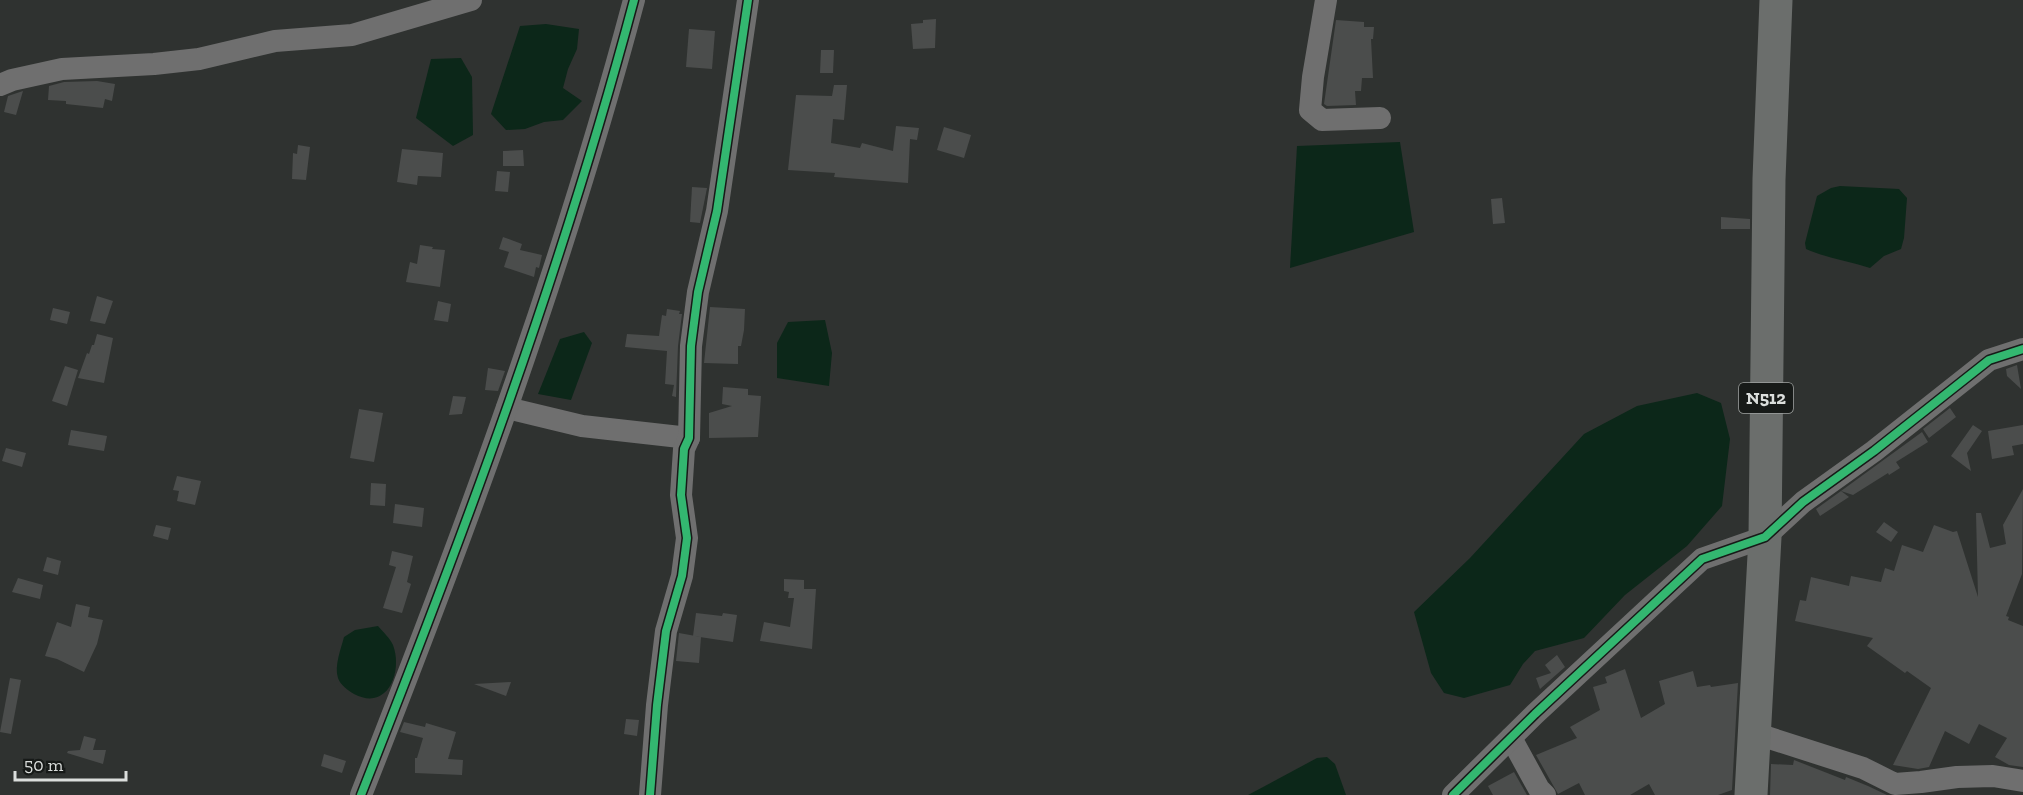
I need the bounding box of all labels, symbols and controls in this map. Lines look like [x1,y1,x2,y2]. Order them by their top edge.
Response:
road number: N512 [1739,383,1793,413]
scale bar [15,744,126,782]
text: 50 m [24,754,64,776]

